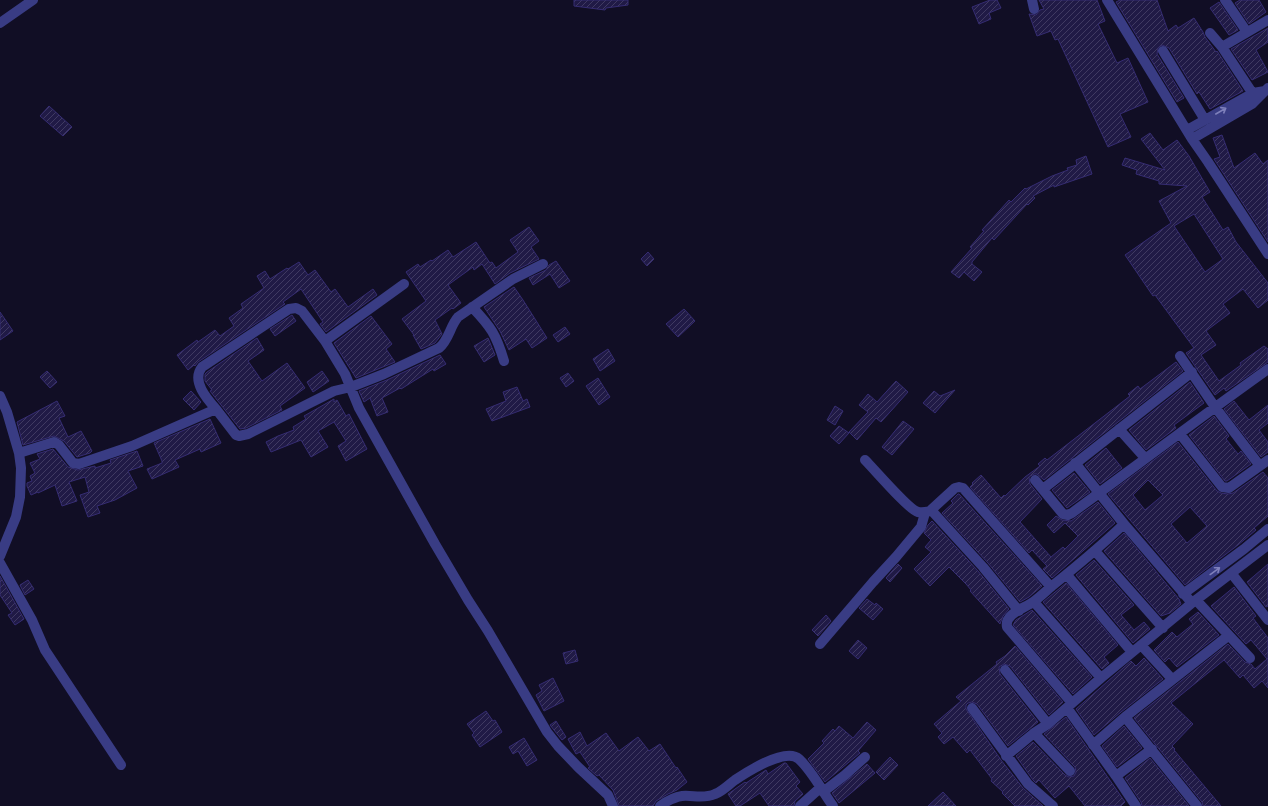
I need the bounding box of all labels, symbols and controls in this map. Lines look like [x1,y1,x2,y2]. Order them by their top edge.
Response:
one-way arrow [1215,106,1227,114]
one-way arrow [1209,567,1220,575]

